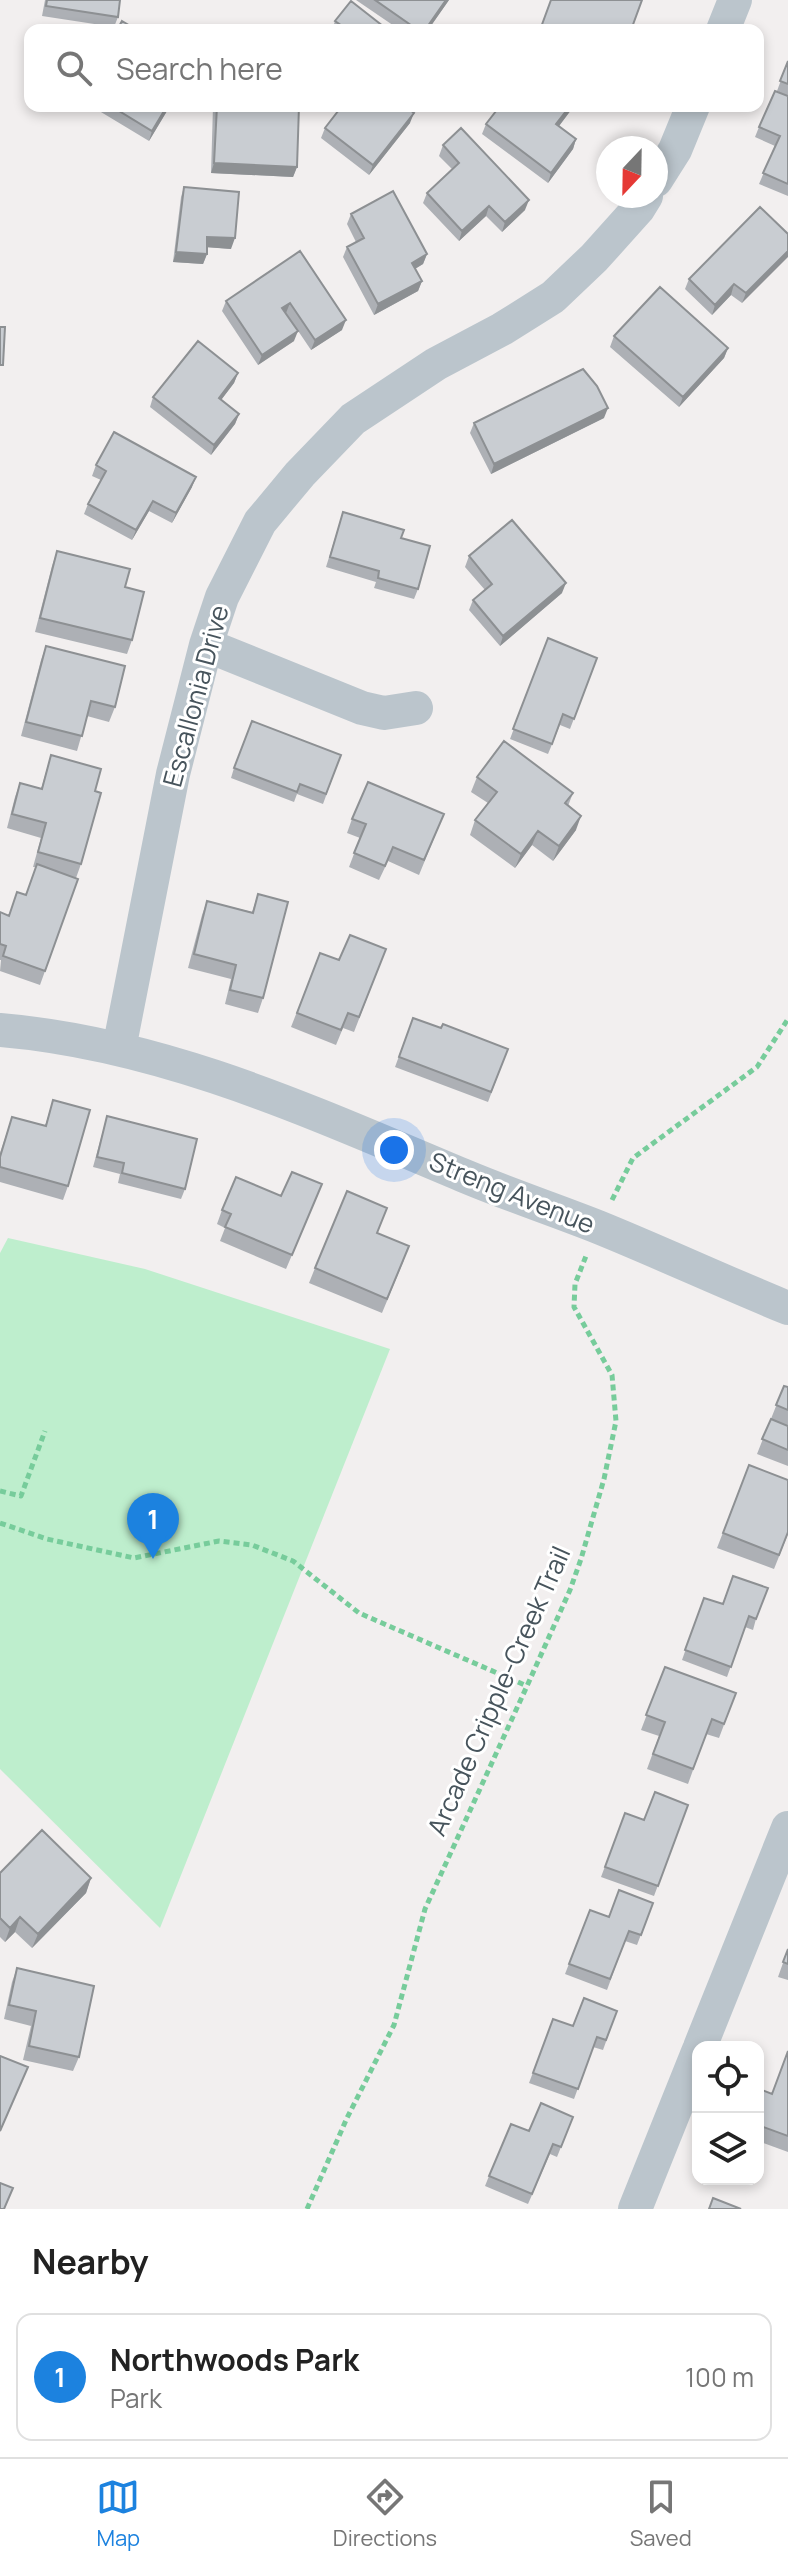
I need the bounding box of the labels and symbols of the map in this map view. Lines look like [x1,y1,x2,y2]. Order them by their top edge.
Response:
north arrow [596,136,668,208]
street label: Escallonia Drive [153,601,237,791]
your location [374,1130,414,1170]
street label: Streng Avenue [424,1143,600,1242]
pin: 1 [127,1493,179,1559]
street label: Arcade Cripple-Creek Trail [418,1540,578,1841]

